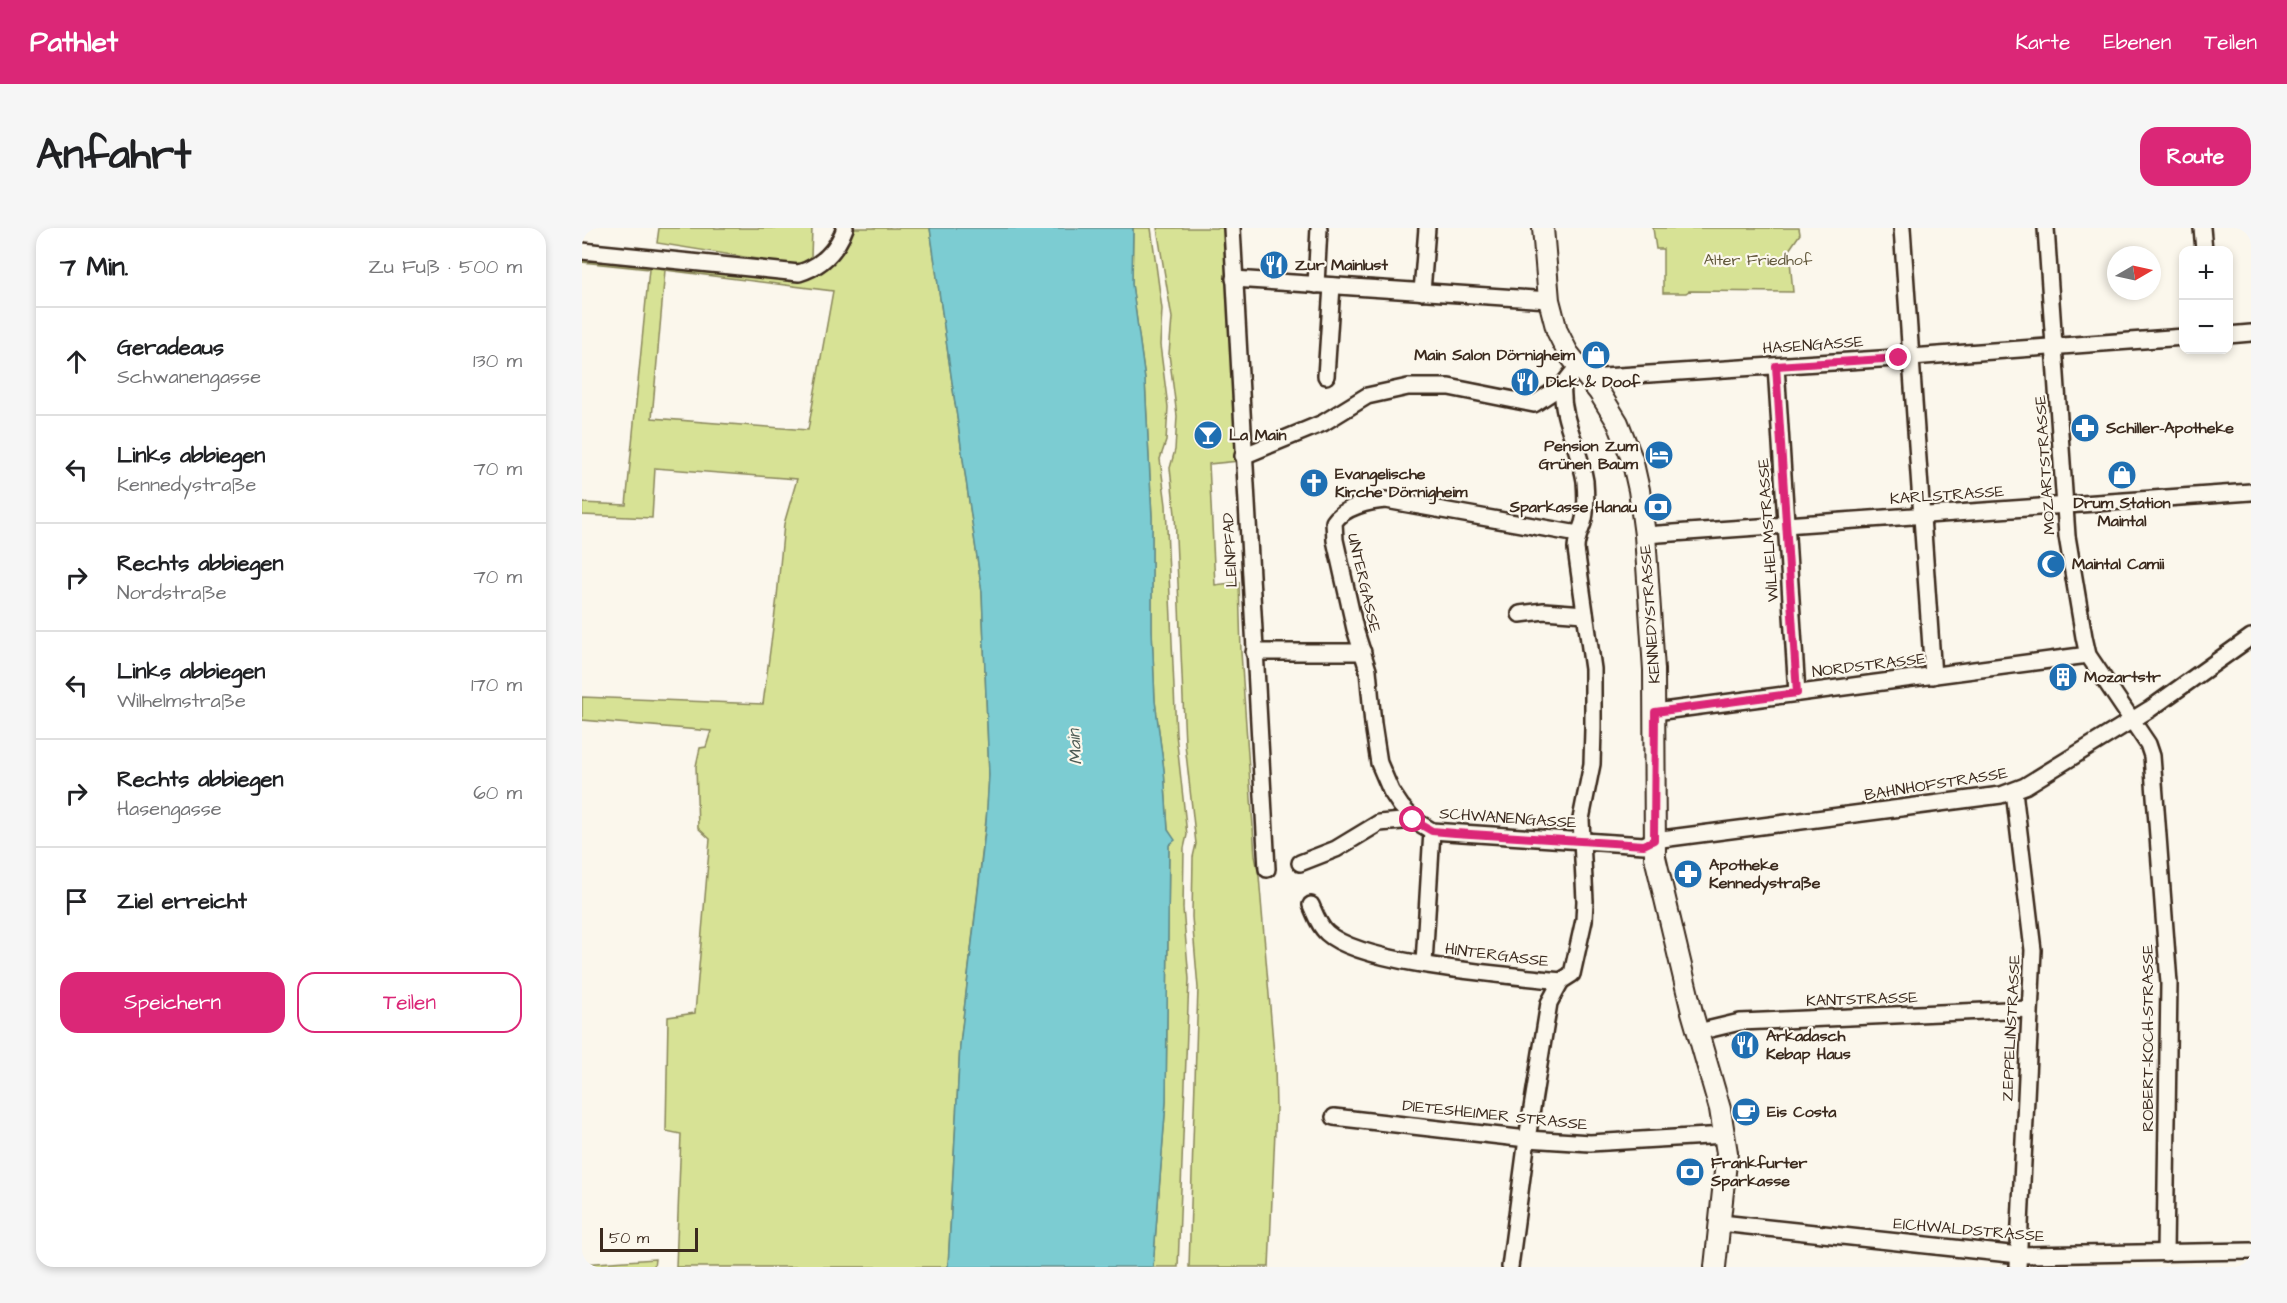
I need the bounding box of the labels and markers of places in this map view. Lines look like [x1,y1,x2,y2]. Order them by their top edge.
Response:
restaurant icon: Zur Mainlust [1258,249,1290,281]
place label: Zur Mainlust [1295,254,1388,276]
shop icon: Main Salon Dörnigheim [1580,339,1612,371]
place label: Main Salon Dörnigheim [1414,344,1576,368]
restaurant icon: Dick & Doof [1509,366,1541,398]
place label: Dick & Doof [1546,371,1641,393]
pharmacy icon: Schiller-Apotheke [2069,412,2101,444]
place label: Schiller-Apotheke [2105,417,2234,439]
bar icon: La Main [1192,419,1224,451]
place label: La Main [1229,424,1286,446]
place label: Pension Zum Grünen Baum [1539,435,1639,475]
hotel icon: Pension Zum Grünen Baum [1643,439,1675,471]
shop icon: Drum Station Maintal [2106,459,2138,491]
place label: Evangelische Kirche Dörnigheim [1335,463,1468,505]
church icon: Evangelische Kirche Dörnigheim [1298,467,1330,499]
bank icon: Sparkasse Hanau [1642,491,1674,523]
place label: Drum Station Maintal [2074,492,2170,532]
place label: Sparkasse Hanau [1509,496,1637,518]
mosque icon: Maintal Camii [2035,548,2067,580]
place label: Maintal Camii [2072,553,2165,575]
building icon: Mozartstr [2047,661,2079,693]
place label: Mozartstr [2084,666,2161,688]
place label: Apotheke Kennedystraße [1709,854,1821,895]
pharmacy icon: Apotheke Kennedystraße [1672,858,1704,890]
place label: Arkadasch Kebap Haus [1766,1025,1851,1065]
restaurant icon: Arkadasch Kebap Haus [1729,1029,1761,1061]
cafe icon: Eis Costa [1730,1096,1762,1128]
place label: Eis Costa [1767,1101,1837,1123]
place label: Frankfurter Sparkasse [1710,1152,1807,1192]
bank icon: Frankfurter Sparkasse [1674,1156,1706,1188]

